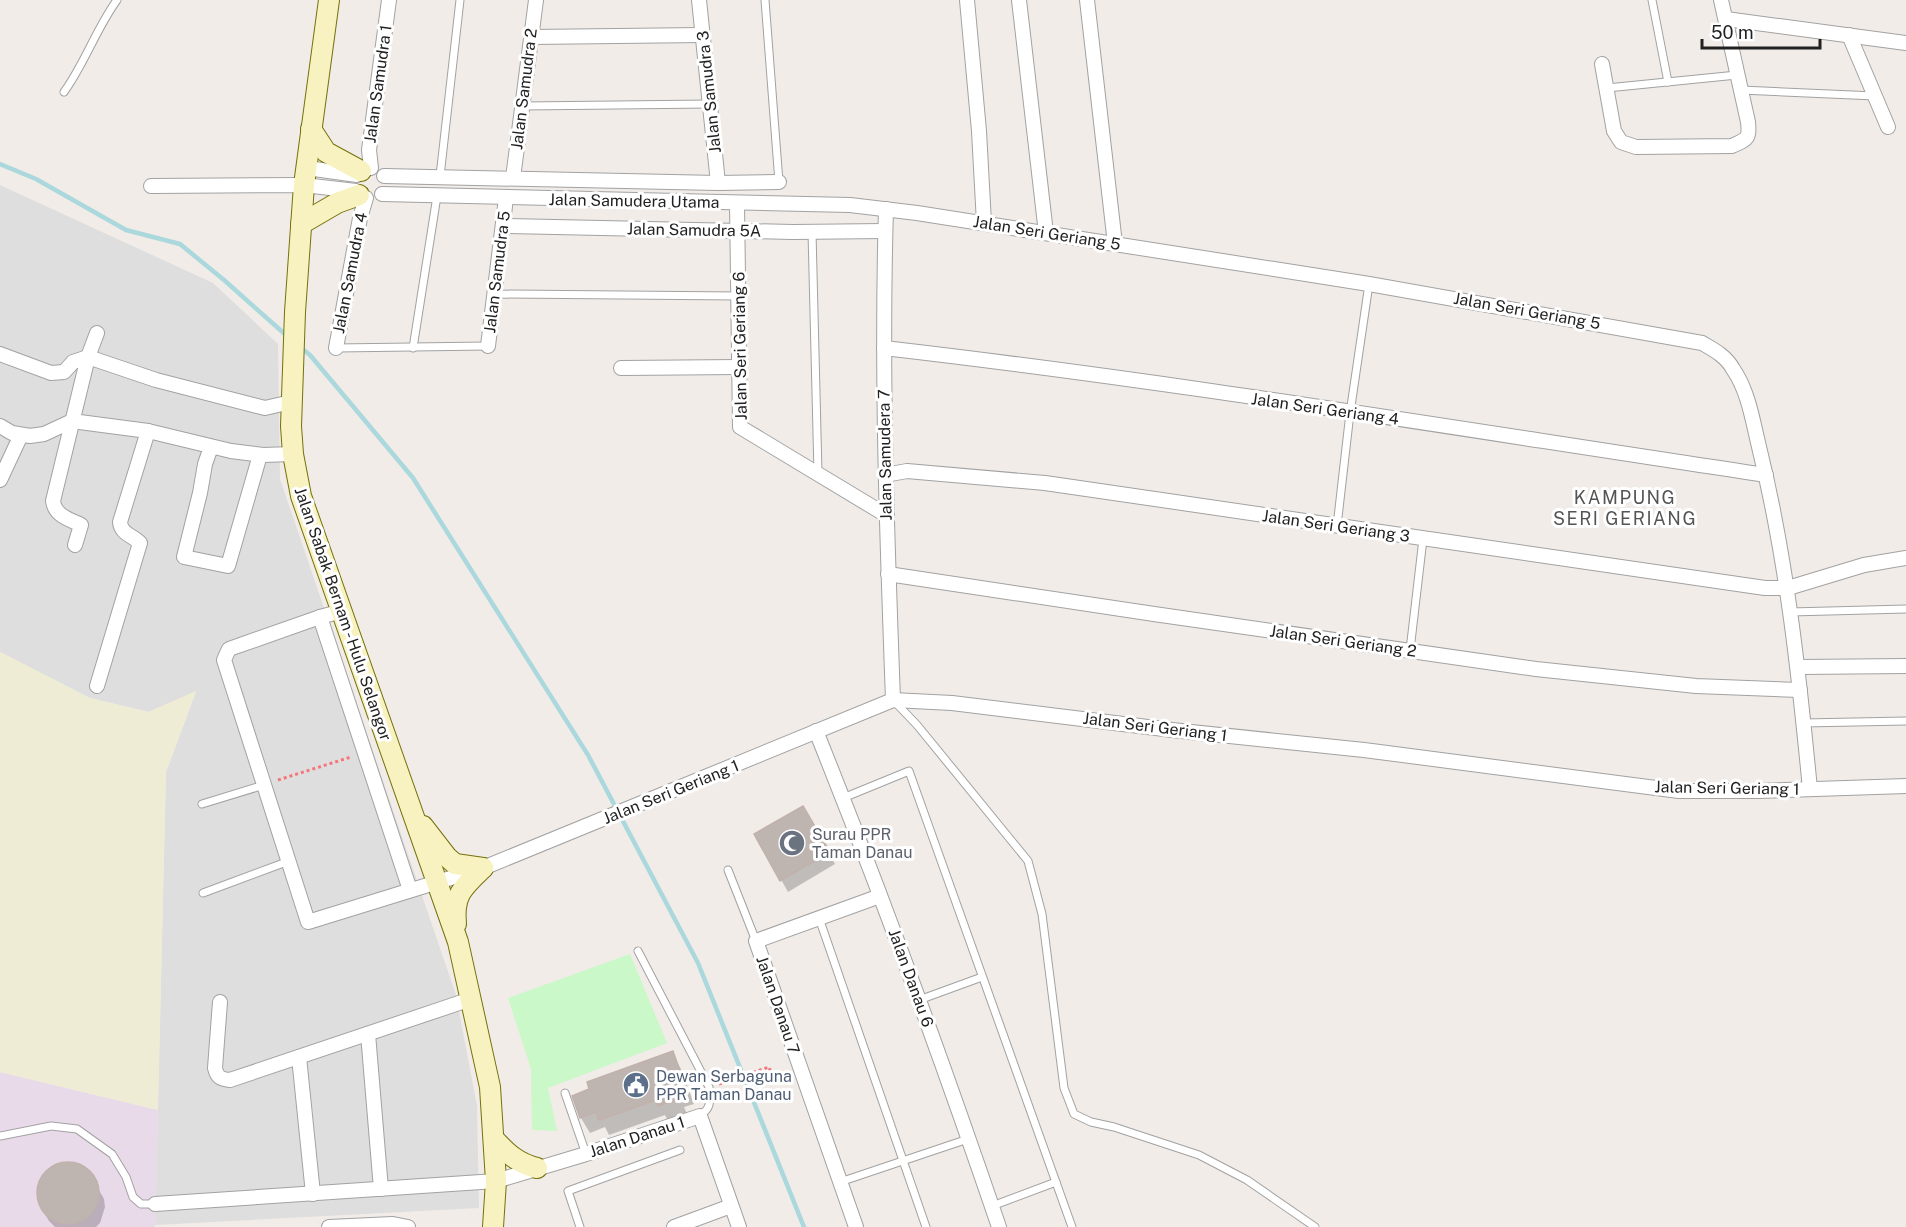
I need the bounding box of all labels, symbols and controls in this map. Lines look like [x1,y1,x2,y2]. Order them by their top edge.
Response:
scale bar [1702,12,1820,50]
text: 50 m [1711,22,1754,43]
street label: Jalan Samudra 1 [360,24,396,144]
street label: Jalan Samudra 2 [507,27,541,151]
street label: Jalan Samudra 3 [693,30,725,154]
street label: Jalan Samudera Utama [548,190,720,212]
street label: Jalan Samudra 5 [480,210,514,334]
street label: Jalan Samudra 4 [329,211,371,335]
street label: Jalan Seri Geriang 5 [972,212,1122,254]
street label: Jalan Samudra 5A [627,219,761,241]
street label: Jalan Seri Geriang 6 [729,272,751,420]
street label: Jalan Seri Geriang 5 [1452,289,1602,333]
street label: Jalan Samudera 7 [874,389,896,521]
street label: Jalan Seri Geriang 4 [1250,389,1400,429]
street label: Jalan Sabak Bernam - Hulu Selangor [291,485,395,743]
district label: KAMPUNG SERI GERIANG [1553,487,1697,529]
street label: Jalan Seri Geriang 3 [1261,506,1411,546]
street label: Jalan Seri Geriang 2 [1268,621,1418,661]
street label: Jalan Seri Geriang 1 [1082,709,1228,745]
street label: Jalan Seri Geriang 1 [600,756,742,828]
street label: Jalan Seri Geriang 1 [1654,777,1800,799]
place label: Surau PPR Taman Danau [812,825,912,862]
mosque icon: Surau PPR Taman Danau [777,828,807,858]
street label: Jalan Danau 6 [884,926,938,1030]
street label: Jalan Danau 7 [752,953,804,1057]
place label: Dewan Serbaguna PPR Taman Danau [656,1067,792,1104]
public building icon: Dewan Serbaguna PPR Taman Danau [621,1070,651,1100]
street label: Jalan Danau 1 [587,1113,687,1161]

